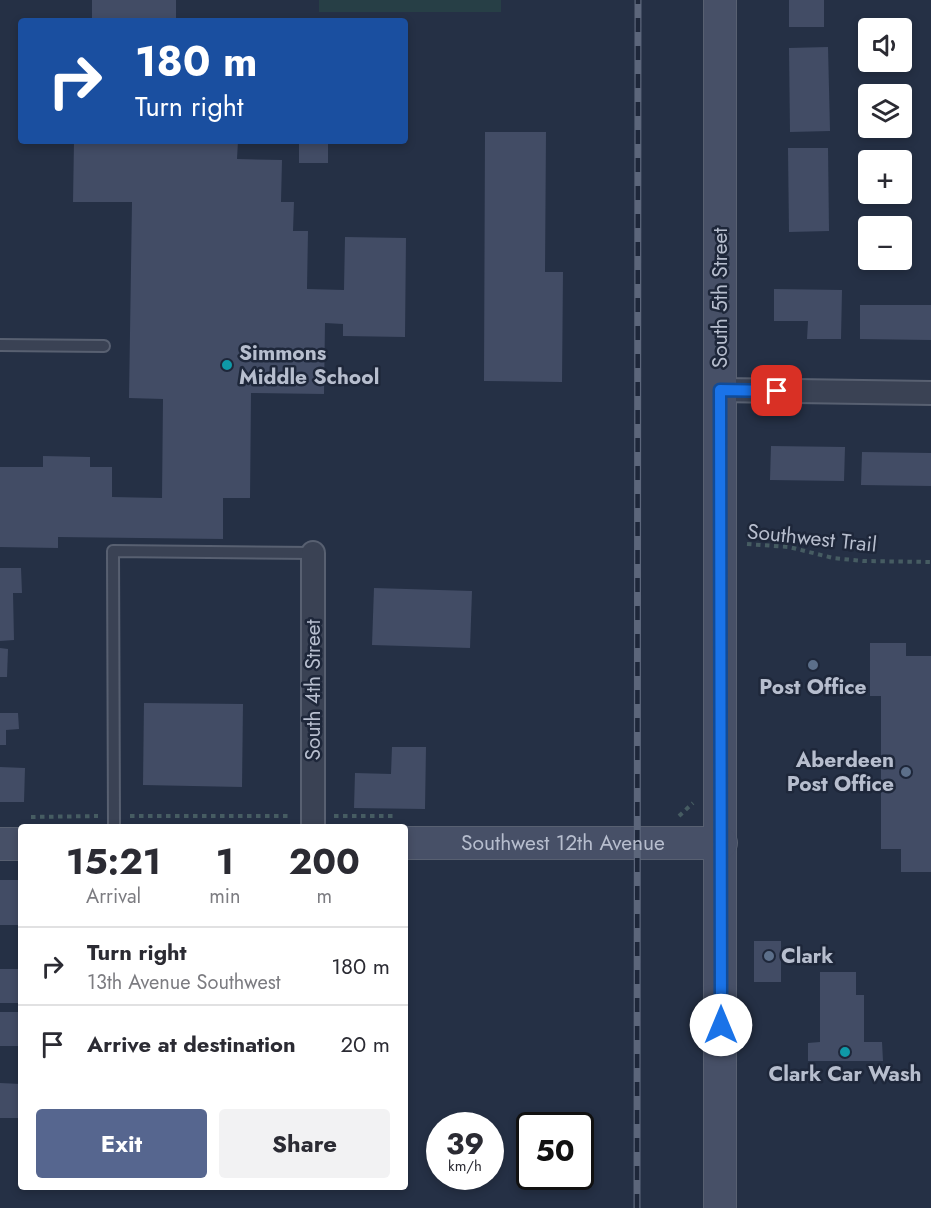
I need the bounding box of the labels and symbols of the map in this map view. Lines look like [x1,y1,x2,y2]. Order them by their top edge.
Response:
street label: South 5th Street [705,228,735,368]
place label: Simmons Middle School [239,338,379,392]
marker: Simmons Middle School [220,358,234,372]
pin [751,365,802,416]
street label: Southwest Trail [746,516,878,560]
street label: South 4th Street [298,619,328,761]
marker: Post Office [806,658,820,672]
place label: Post Office [759,672,867,702]
place label: Aberdeen Post Office [787,745,894,799]
marker: Aberdeen Post Office [899,765,913,779]
street label: Southwest 12th Avenue [461,828,665,858]
place label: Clark [781,941,833,971]
marker: Clark [762,949,776,963]
position arrow [689,993,753,1057]
marker: Clark Car Wash [838,1045,852,1059]
place label: Clark Car Wash [769,1059,921,1089]
speed limit sign: 50 [516,1112,594,1190]

